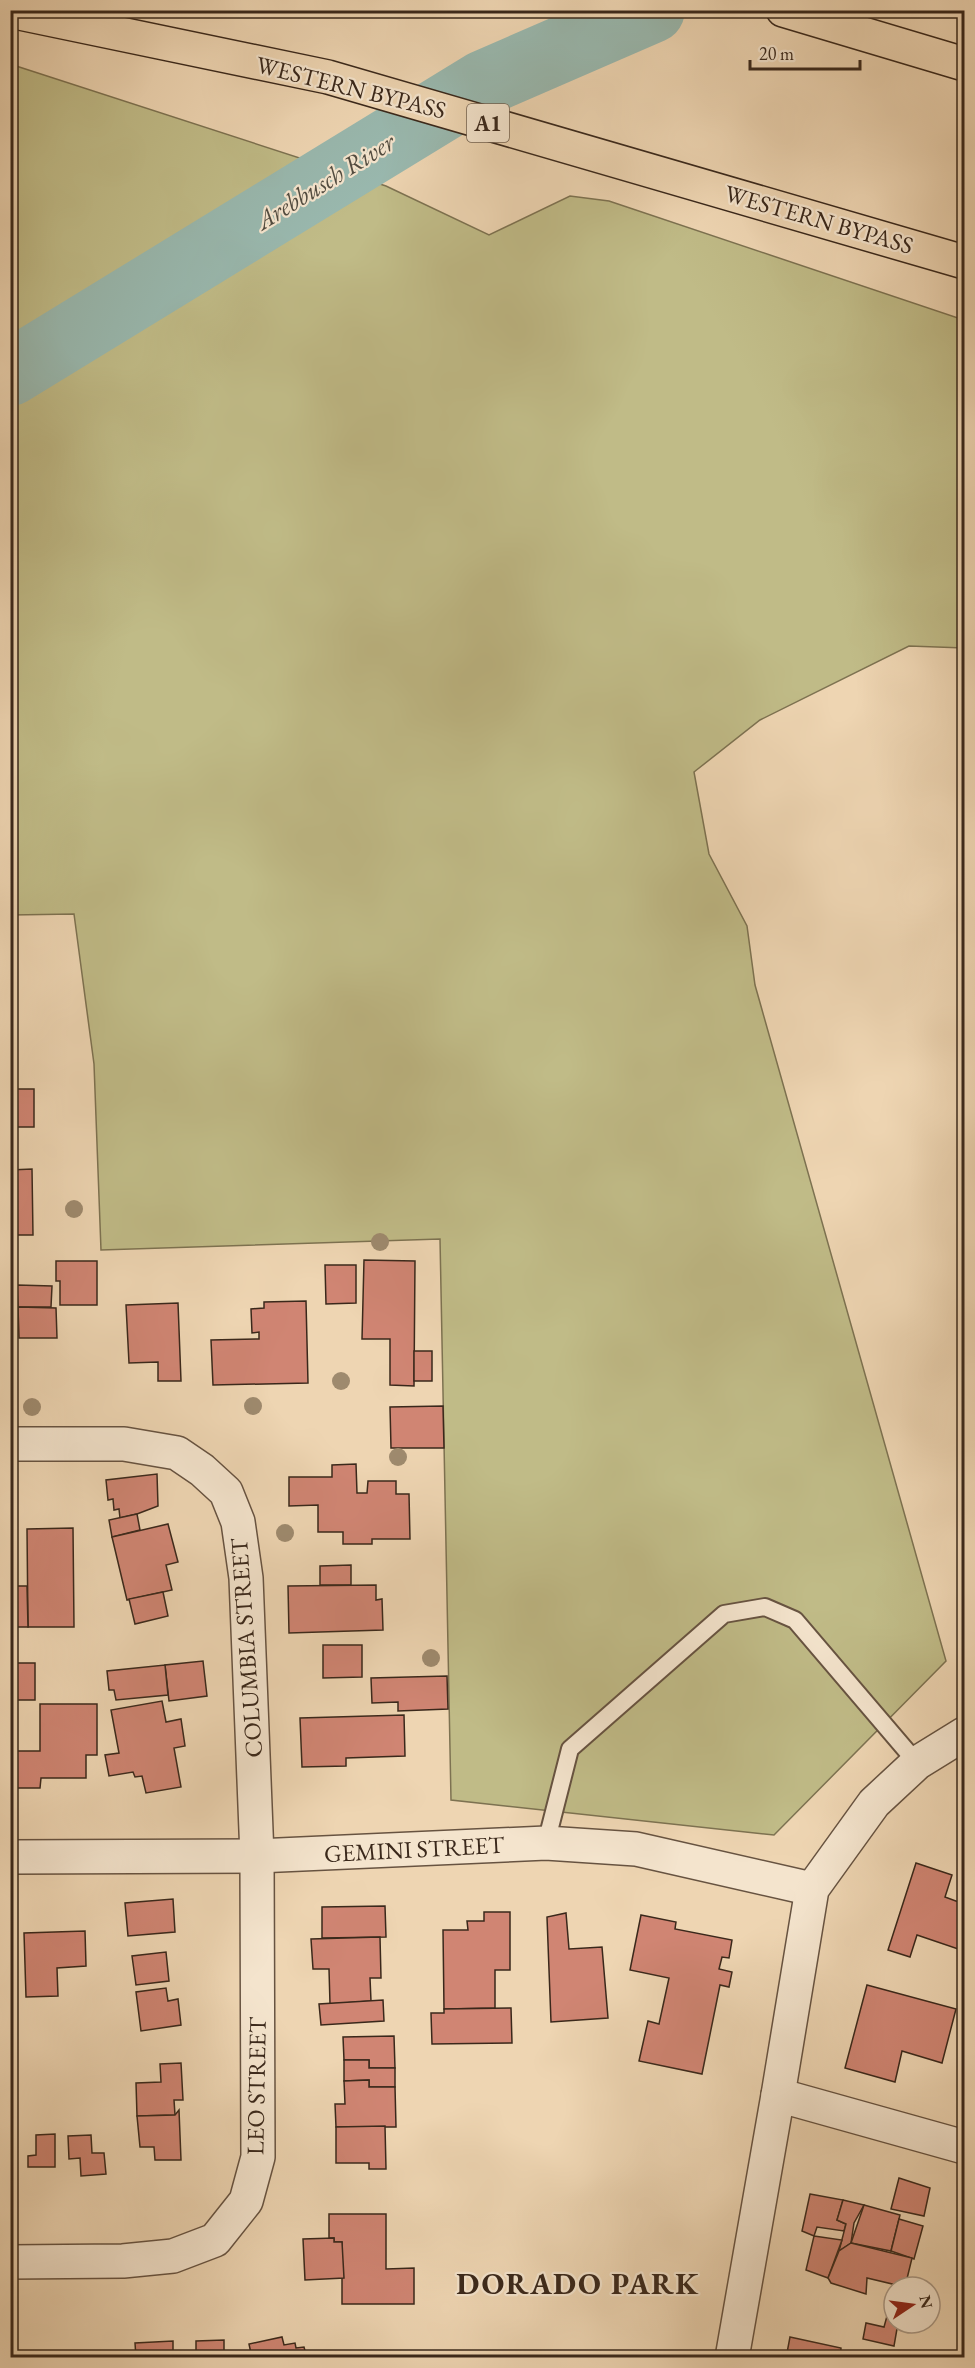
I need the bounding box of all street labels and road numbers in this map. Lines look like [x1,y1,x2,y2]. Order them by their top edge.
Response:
street label: WESTERN BYPASS [253,48,449,126]
road number: A1 [467,104,509,142]
street label: WESTERN BYPASS [721,177,917,261]
street label: COLUMBIA STREET [223,1536,269,1759]
street label: GEMINI STREET [323,1829,506,1869]
street label: LEO STREET [239,2016,273,2155]

